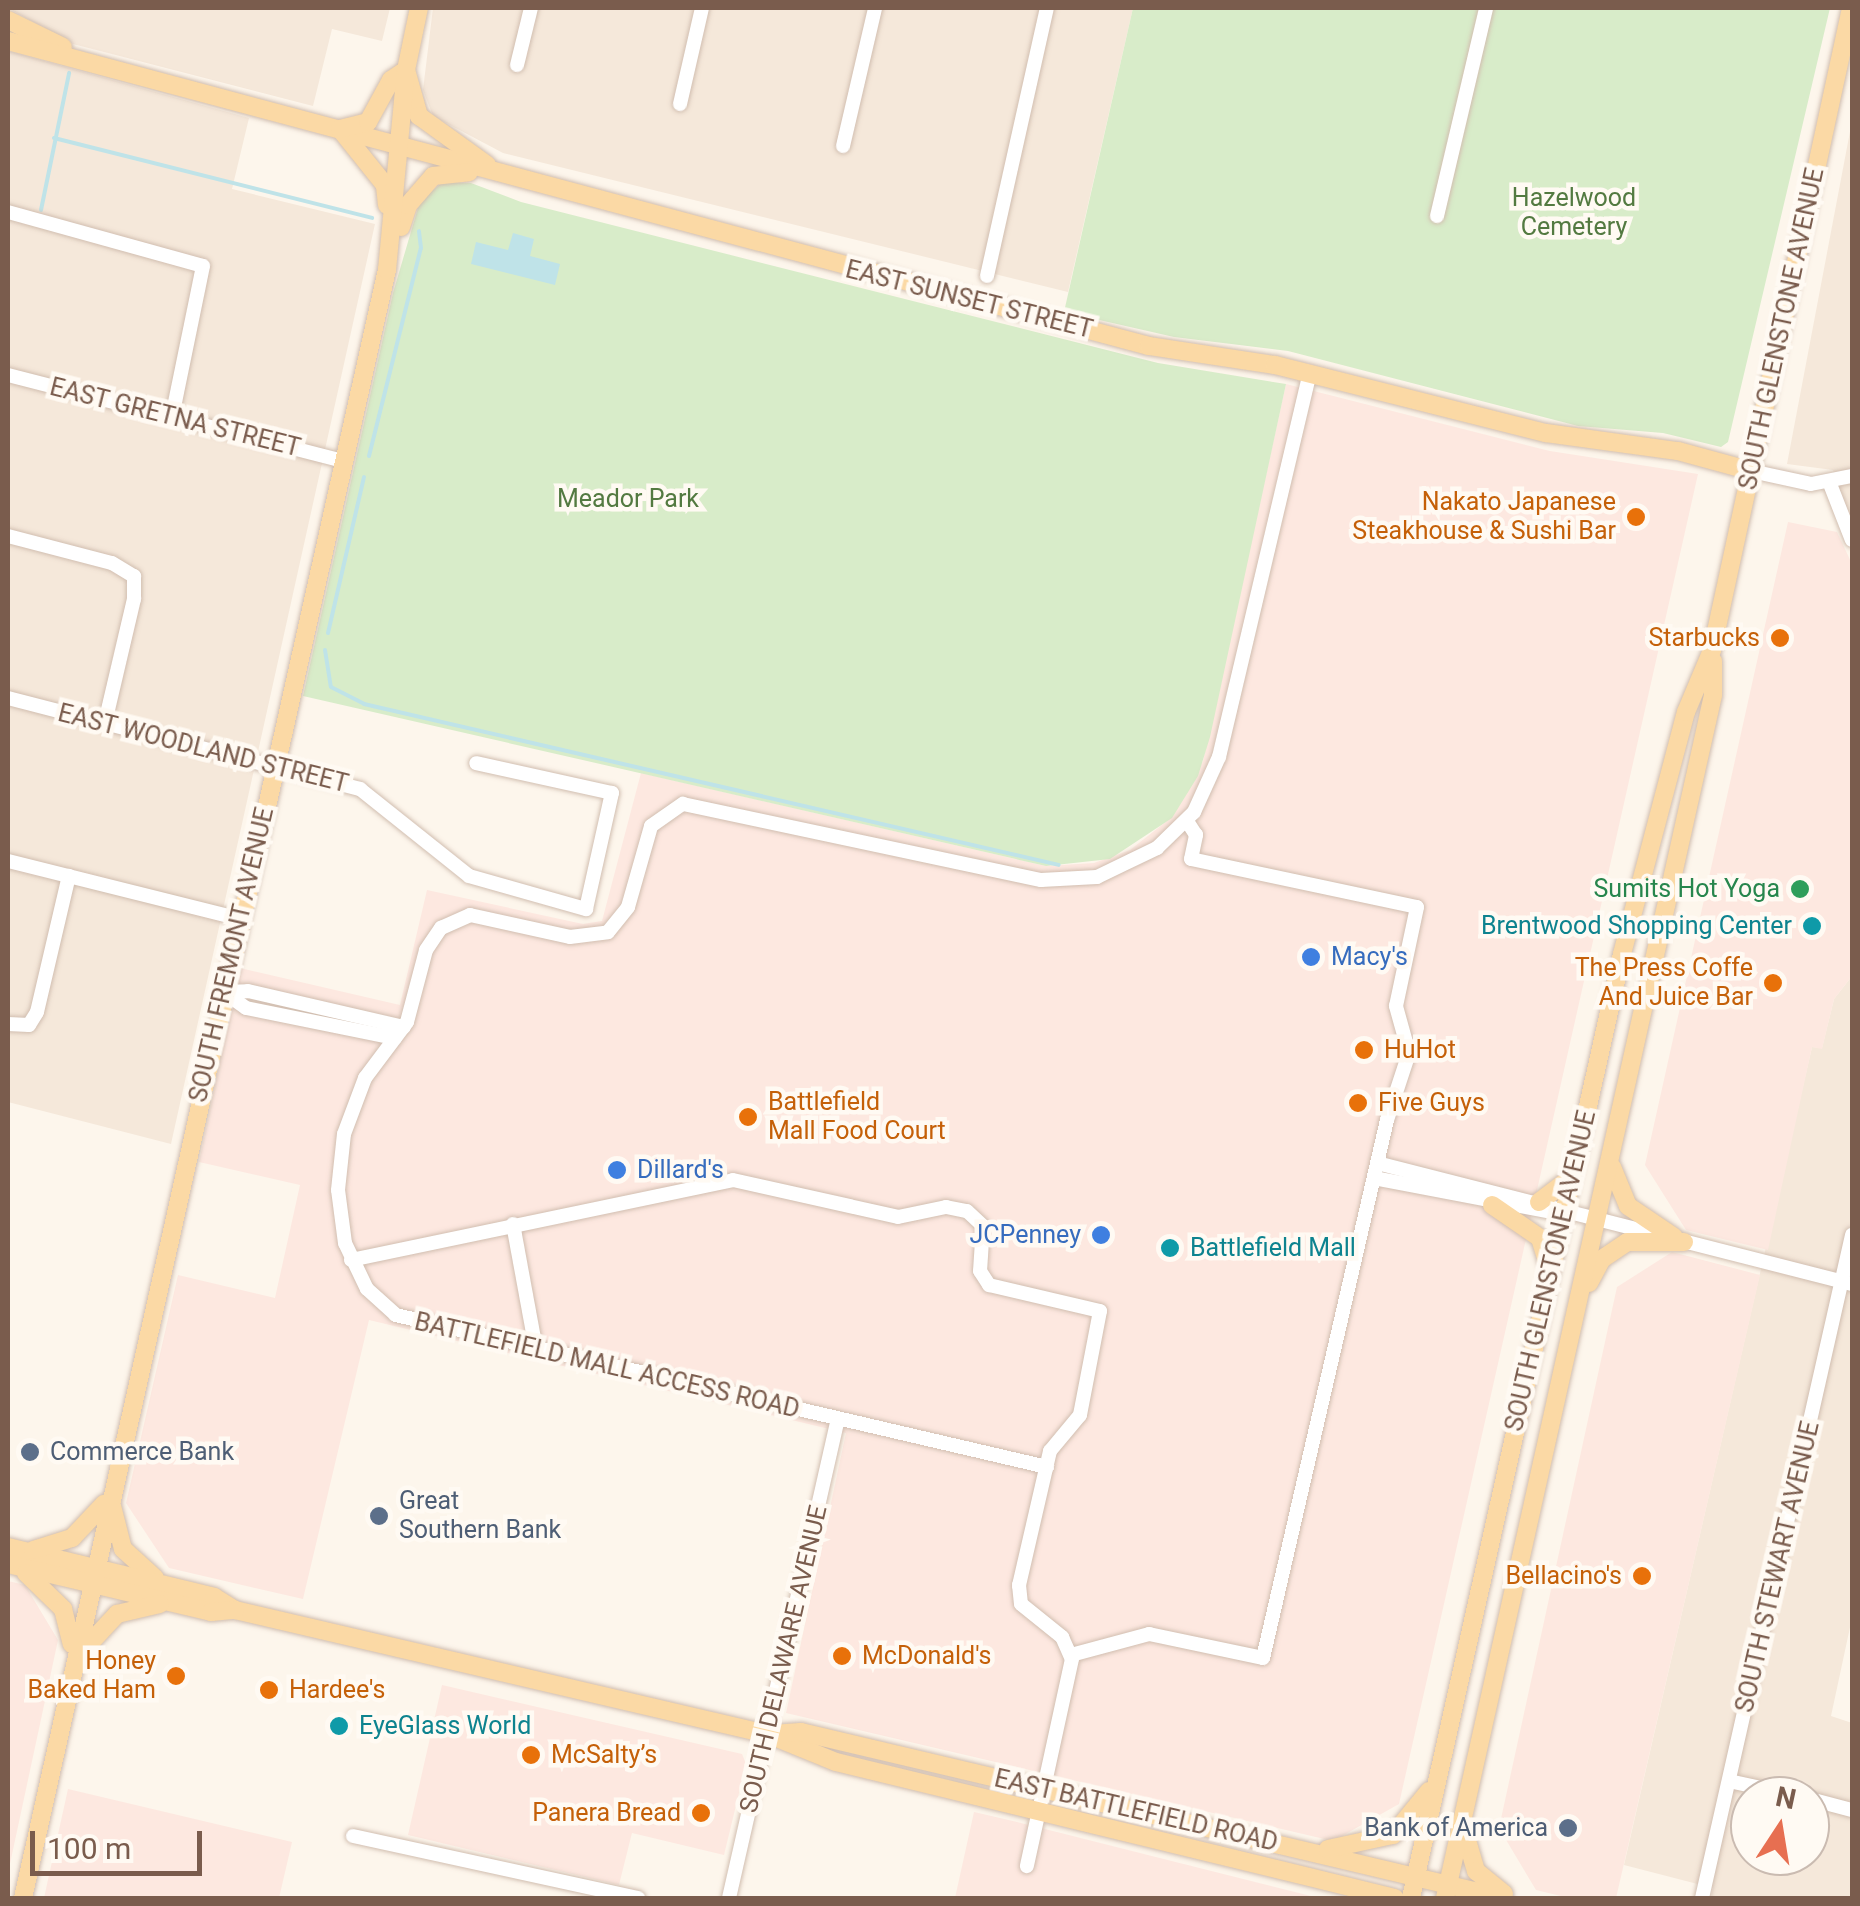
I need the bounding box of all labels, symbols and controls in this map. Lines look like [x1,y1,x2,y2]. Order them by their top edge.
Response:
street label: SOUTH GLENSTONE AVENUE [1733,165,1831,493]
park label: Hazelwood Cemetery [1512,184,1636,243]
street label: EAST SUNSET STREET [842,255,1096,345]
street label: EAST GRETNA STREET [46,372,304,464]
park label: Meador Park [557,484,699,514]
place label: Nakato Japanese Steakhouse & Sushi Bar [1352,488,1616,547]
marker: Nakato Japanese Steakhouse & Sushi Bar [1625,506,1647,528]
place label: Starbucks [1648,623,1760,653]
marker: Starbucks [1769,627,1791,649]
street label: EAST WOODLAND STREET [54,698,352,800]
street label: SOUTH FREMONT AVENUE [183,805,281,1105]
place label: Sumits Hot Yoga [1594,874,1780,904]
marker: Sumits Hot Yoga [1789,878,1811,900]
place label: Brentwood Shopping Center [1481,911,1792,941]
marker: Brentwood Shopping Center [1801,915,1823,937]
place label: Macy's [1331,942,1408,972]
marker: Macy's [1300,946,1322,968]
place label: The Press Coffe And Juice Bar [1575,954,1753,1013]
marker: The Press Coffe And Juice Bar [1762,972,1784,994]
place label: HuHot [1384,1035,1456,1065]
marker: HuHot [1353,1039,1375,1061]
place label: Battlefield Mall Food Court [768,1088,946,1147]
place label: Five Guys [1378,1088,1485,1118]
marker: Five Guys [1347,1092,1369,1114]
marker: Battlefield Mall Food Court [737,1106,759,1128]
street label: SOUTH GLENSTONE AVENUE [1499,1108,1603,1434]
place label: Dillard's [637,1155,724,1185]
marker: Dillard's [606,1159,628,1181]
place label: JCPenney [970,1220,1081,1250]
marker: JCPenney [1090,1224,1112,1246]
place label: Battlefield Mall [1190,1233,1356,1263]
marker: Battlefield Mall [1159,1237,1181,1259]
street label: BATTLEFIELD MALL ACCESS ROAD [412,1307,802,1425]
street label: SOUTH STEWART AVENUE [1730,1418,1826,1716]
place label: Commerce Bank [50,1437,234,1467]
marker: Commerce Bank [19,1441,41,1463]
place label: Great Southern Bank [399,1487,561,1546]
street label: SOUTH DELAWARE AVENUE [734,1502,834,1816]
marker: Great Southern Bank [368,1505,390,1527]
place label: Bellacino's [1506,1561,1622,1591]
marker: Bellacino's [1631,1565,1653,1587]
place label: McDonald's [862,1641,991,1671]
marker: McDonald's [831,1645,853,1667]
place label: Honey Baked Ham [27,1647,156,1706]
marker: Honey Baked Ham [165,1665,187,1687]
place label: Hardee's [289,1675,385,1705]
marker: Hardee's [258,1679,280,1701]
place label: EyeGlass World [359,1711,531,1741]
marker: EyeGlass World [328,1715,350,1737]
place label: McSalty’s [551,1740,657,1770]
marker: McSalty’s [520,1744,542,1766]
street label: EAST BATTLEFIELD ROAD [991,1764,1281,1858]
north arrow [1730,1776,1830,1876]
text: N [1773,1780,1799,1816]
place label: Panera Bread [532,1798,681,1828]
marker: Panera Bread [690,1802,712,1824]
scale bar [35,1811,208,1873]
place label: Bank of America [1364,1813,1548,1843]
marker: Bank of America [1557,1817,1579,1839]
text: 100 m [47,1831,131,1866]

